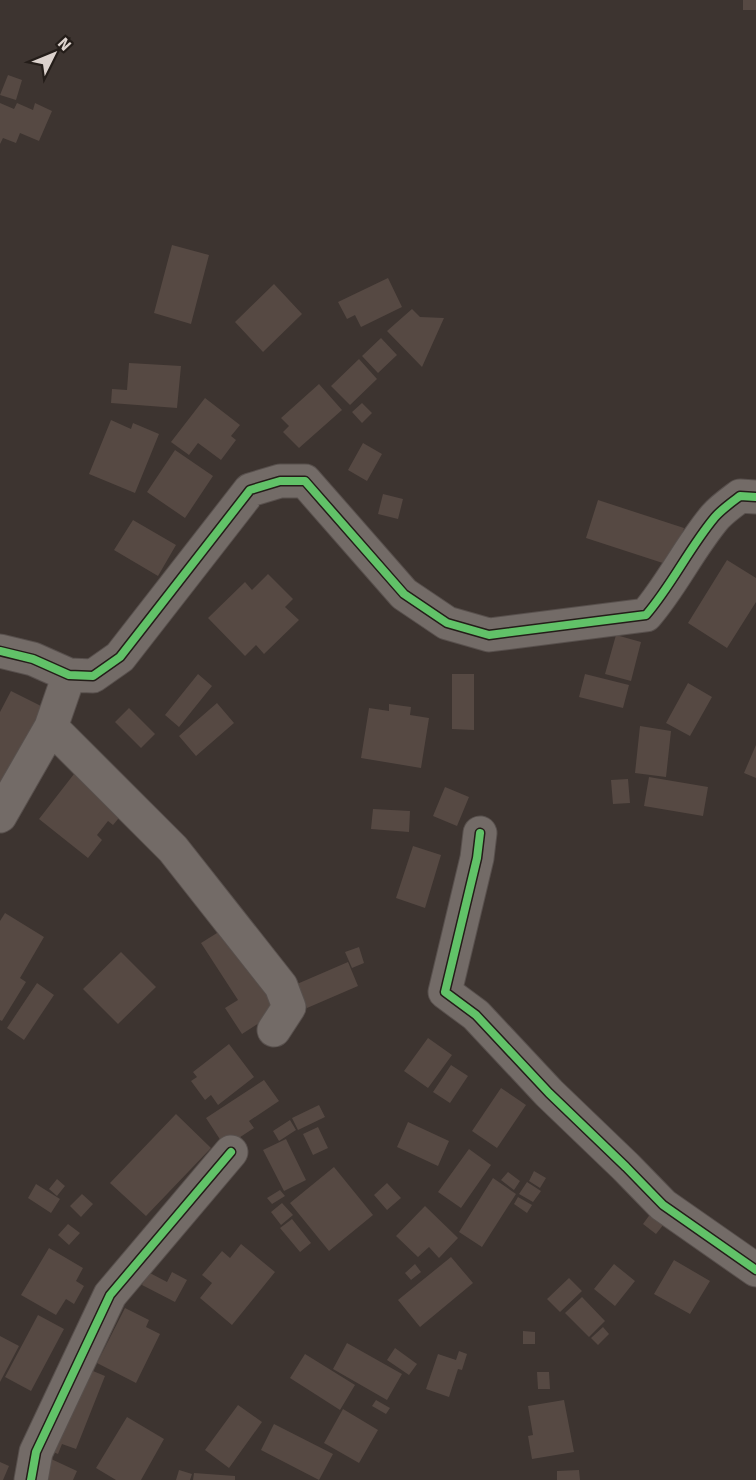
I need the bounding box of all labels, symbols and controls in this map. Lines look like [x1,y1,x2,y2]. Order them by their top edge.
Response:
north arrow [24,24,84,84]
text: N [53,34,75,55]

